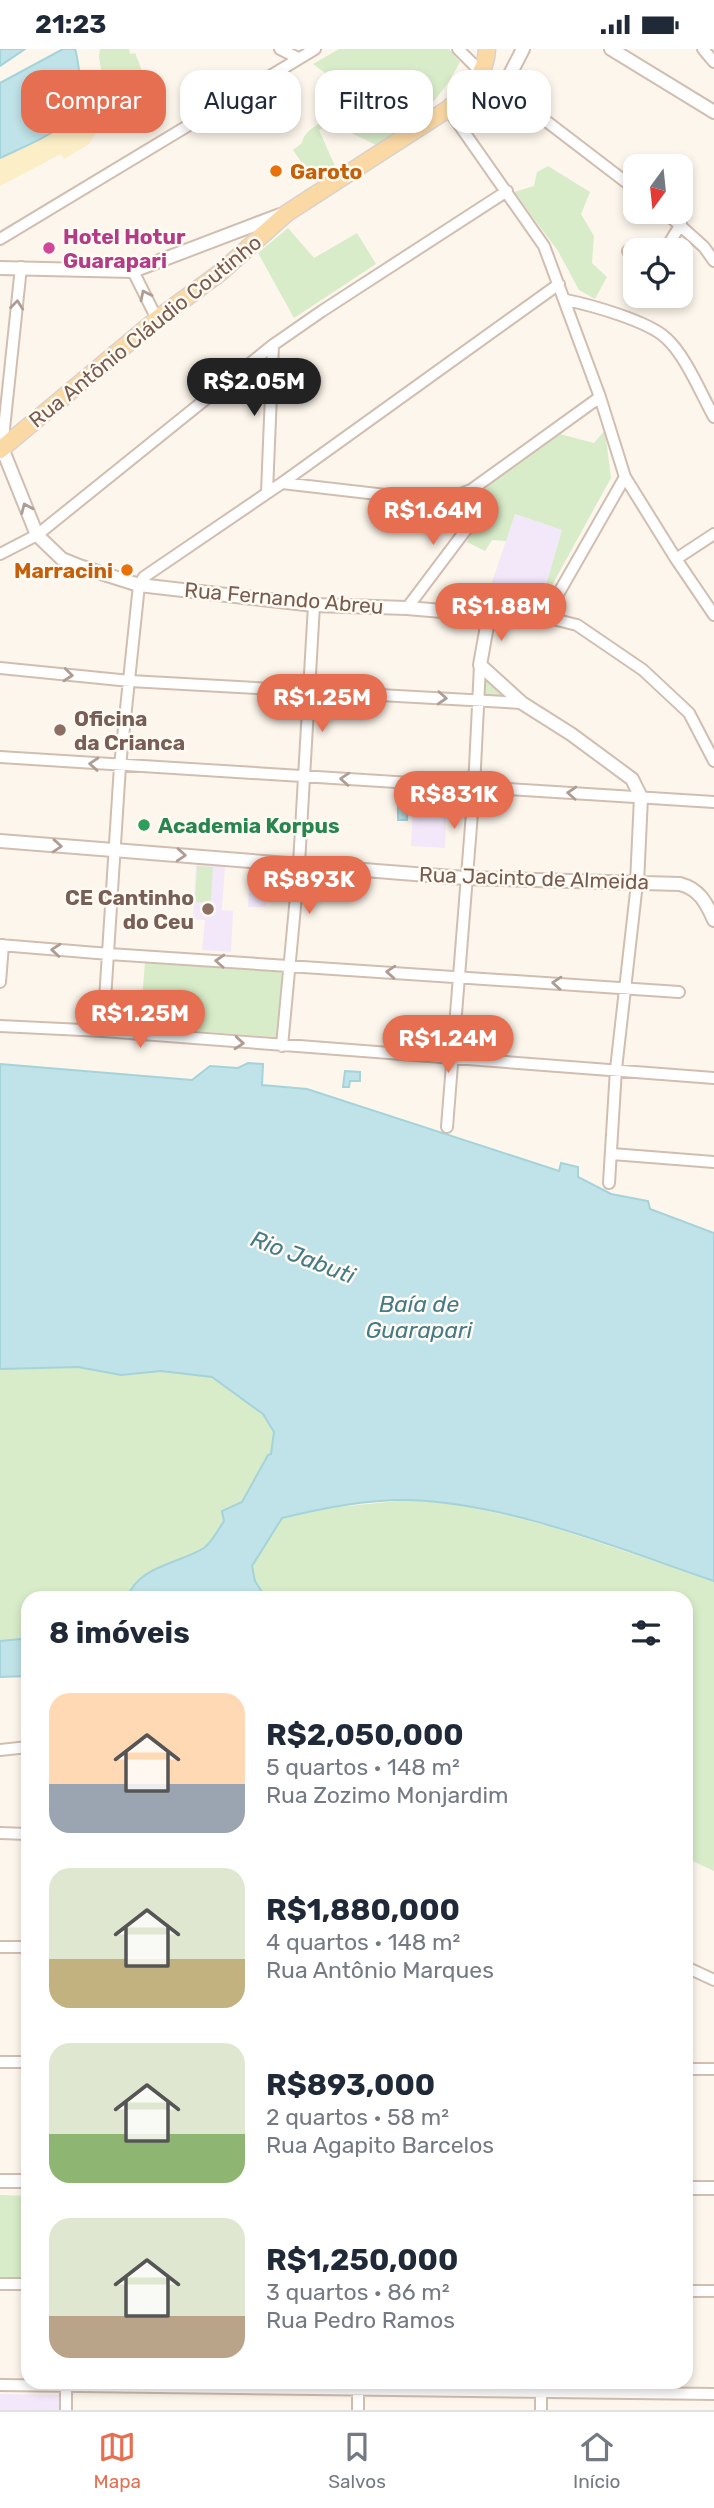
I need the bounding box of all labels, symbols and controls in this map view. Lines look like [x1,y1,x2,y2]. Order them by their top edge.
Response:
text: 21:23 [35,9,106,40]
chip: Comprar [21,70,166,133]
chip: Alugar [180,70,301,133]
chip: Filtros [315,70,433,133]
chip: Novo [447,70,551,133]
north arrow [623,154,693,224]
map controls [623,154,693,308]
place label: Garoto [290,159,362,184]
marker: Garoto [268,163,284,179]
place label: Hotel Hotur Guarapari [63,224,186,273]
street label: Rua Antônio Cláudio Coutinho [24,229,266,433]
button: locate [623,238,693,308]
marker: Hotel Hotur Guarapari [41,240,57,256]
one-way arrow [140,290,154,302]
one-way arrow [9,299,24,311]
pin: R$2.05M [189,359,319,418]
text: R$2.05M [203,367,305,395]
pin: R$1.64M [368,487,498,547]
text: R$1.64M [384,496,482,524]
one-way arrow [20,503,34,516]
place label: Marracini [14,558,113,583]
marker: Marracini [119,562,135,578]
street label: Rua Fernando Abreu [183,577,385,619]
pin: R$1.88M [436,583,566,643]
text: R$1.88M [451,592,551,620]
one-way arrow [62,667,74,682]
pin: R$1.25M [257,675,387,734]
text: R$1.25M [273,683,371,711]
one-way arrow [436,690,447,705]
place label: Oficina da Crianca [74,706,185,755]
marker: Oficina da Crianca [52,722,68,738]
one-way arrow [88,757,99,772]
pin: R$831K [397,771,511,831]
one-way arrow [340,772,351,787]
text: R$831K [410,780,498,808]
one-way arrow [567,786,578,801]
place label: Academia Korpus [158,813,340,838]
marker: Academia Korpus [136,817,152,833]
one-way arrow [51,838,62,853]
one-way arrow [176,847,187,862]
pin: R$893K [252,857,366,916]
street label: Rua Jacinto de Almeida [419,861,649,895]
text: R$893K [263,865,355,893]
place label: CE Cantinho do Ceu [65,885,194,934]
marker: CE Cantinho do Ceu [200,901,216,917]
one-way arrow [50,943,61,958]
one-way arrow [215,954,226,969]
one-way arrow [385,964,396,979]
one-way arrow [551,976,562,991]
pin: R$1.25M [75,991,205,1050]
text: R$1.25M [91,999,189,1027]
pin: R$1.24M [383,1016,513,1075]
text: R$1.24M [399,1024,497,1052]
one-way arrow [234,1035,245,1050]
water label: Rio Jabuti [247,1224,360,1290]
water label: Baía de Guarapari [366,1290,474,1344]
icon: filters [627,1614,665,1652]
text: 8 imóveis [49,1615,190,1651]
text: R$2,050,000 [266,1717,464,1753]
icon: home [105,1721,189,1805]
text: 5 quartos · 148 m² [266,1753,460,1781]
text: Rua Zozimo Monjardim [266,1781,508,1809]
text: R$1,880,000 [266,1892,460,1928]
icon: home [105,1896,189,1980]
text: 4 quartos · 148 m² [266,1928,460,1956]
text: Rua Antônio Marques [266,1956,494,1984]
text: R$893,000 [266,2067,435,2103]
icon: home [105,2071,189,2155]
text: 2 quartos · 58 m² [266,2103,449,2131]
text: Rua Agapito Barcelos [266,2131,494,2159]
text: R$1,250,000 [266,2242,458,2278]
icon: home [105,2246,189,2330]
text: 3 quartos · 86 m² [266,2278,450,2306]
text: Rua Pedro Ramos [266,2306,455,2334]
tab: Mapa [94,2428,141,2493]
tab: Salvos [328,2428,386,2493]
tab: Início [573,2428,620,2493]

